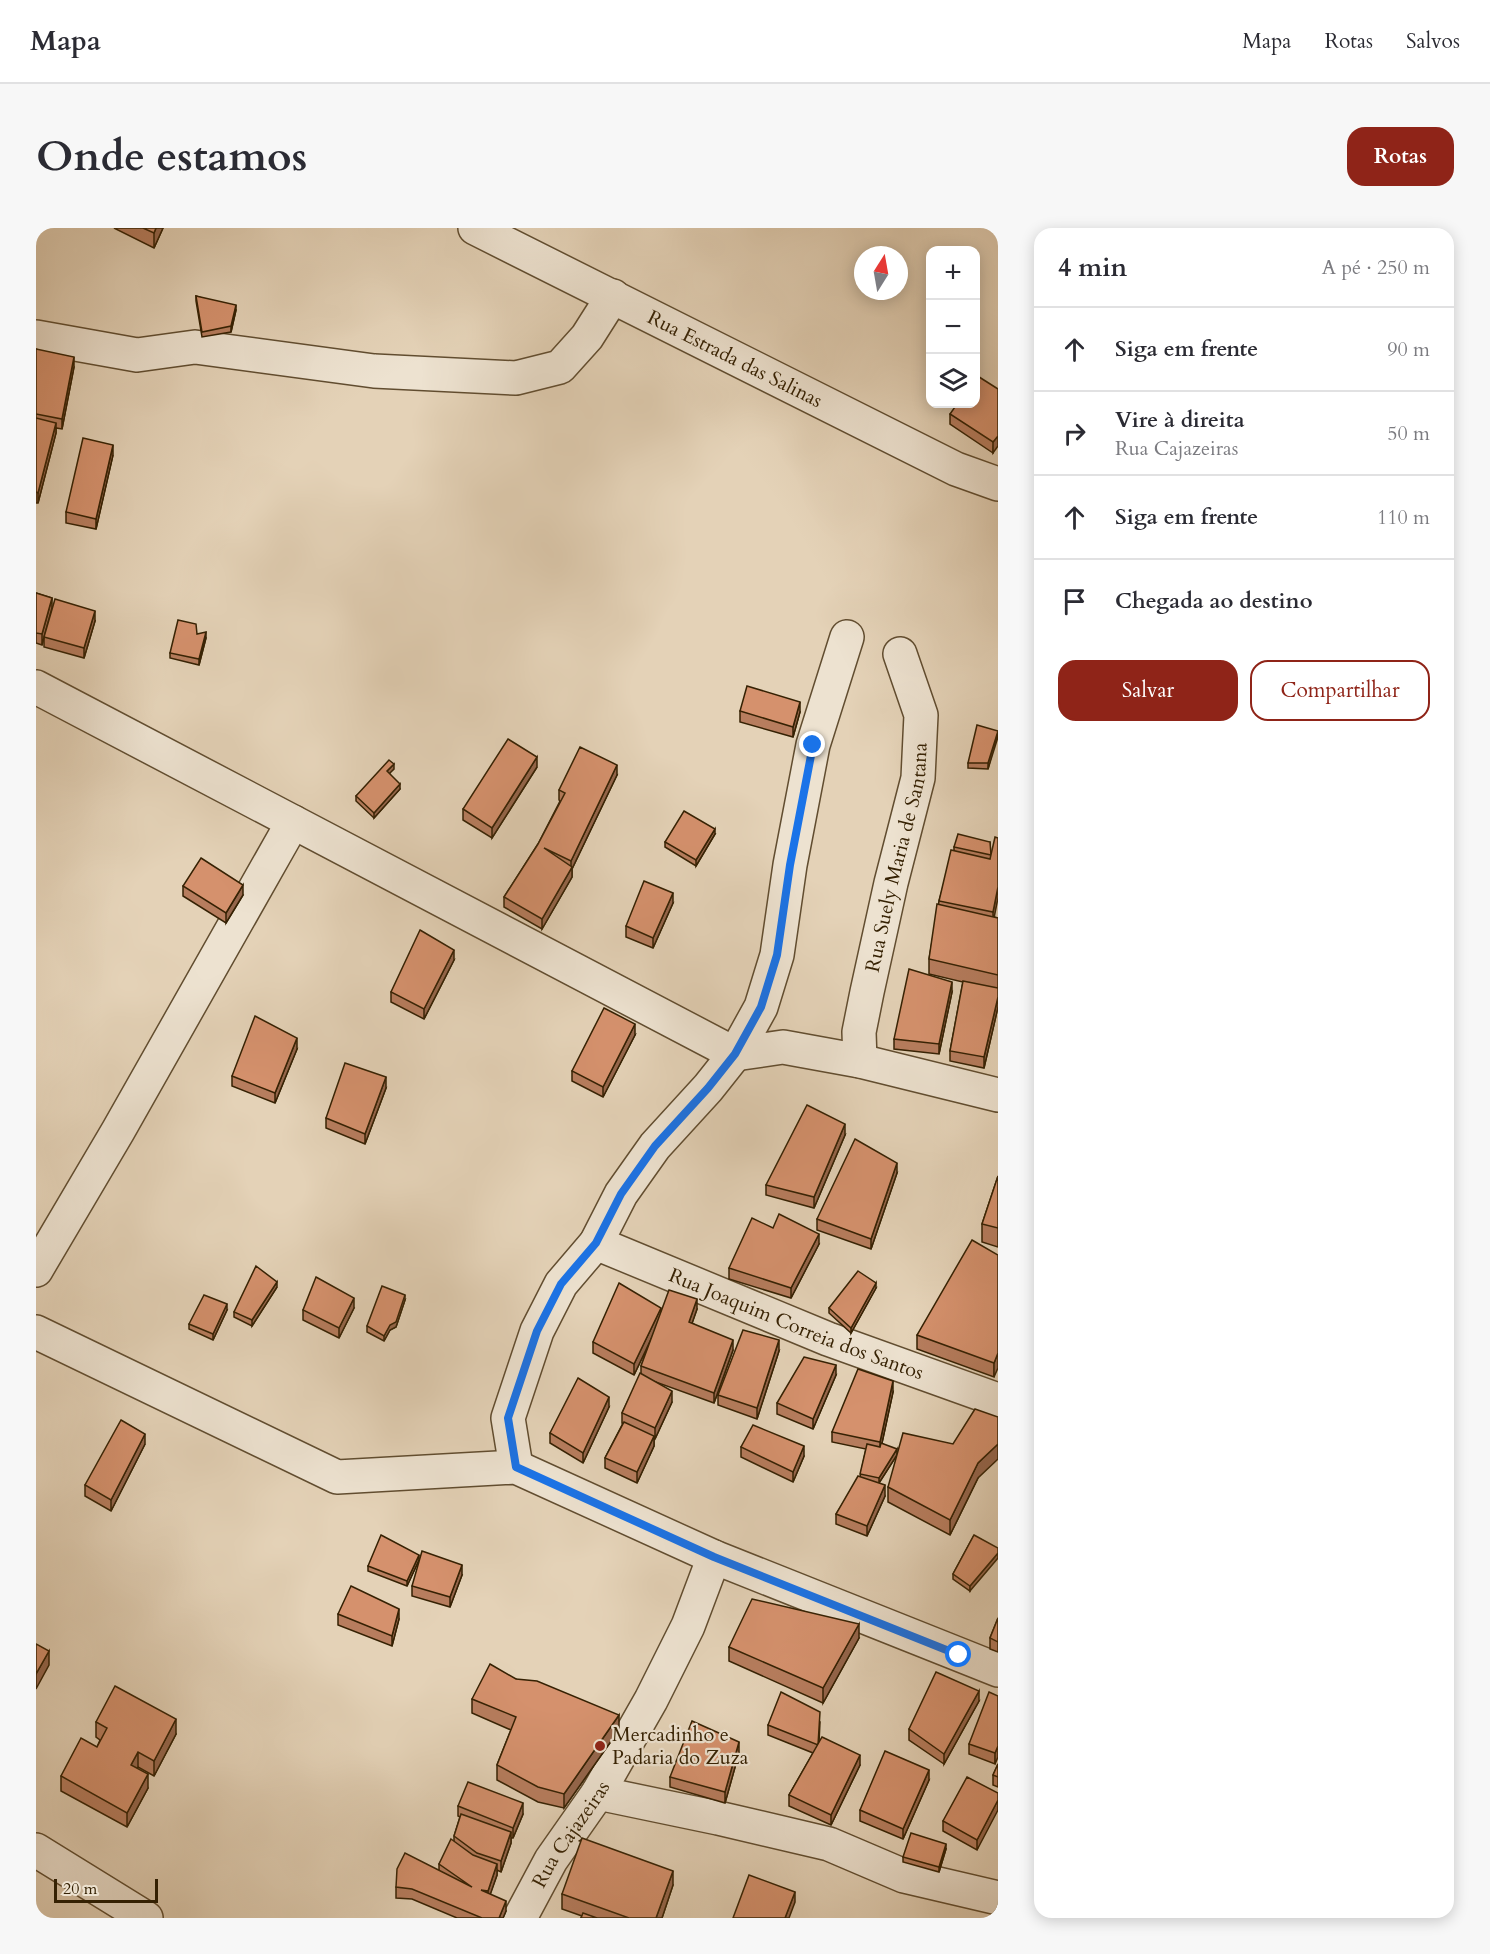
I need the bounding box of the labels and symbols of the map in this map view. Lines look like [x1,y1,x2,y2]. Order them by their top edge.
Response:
north arrow [854,246,908,300]
street label: Rua Estrada das Salinas [643,303,827,414]
route end [799,731,825,757]
street label: Rua Suely Maria de Santana [858,742,933,975]
street label: Rua Joaquim Correia dos Santos [665,1261,927,1386]
route start [945,1641,971,1667]
place label: Mercadinho e Padaria do Zuza [612,1721,749,1771]
marker: Mercadinho e Padaria do Zuza [593,1739,607,1753]
street label: Rua Cajazeiras [525,1776,616,1892]
scale bar [54,1876,158,1904]

